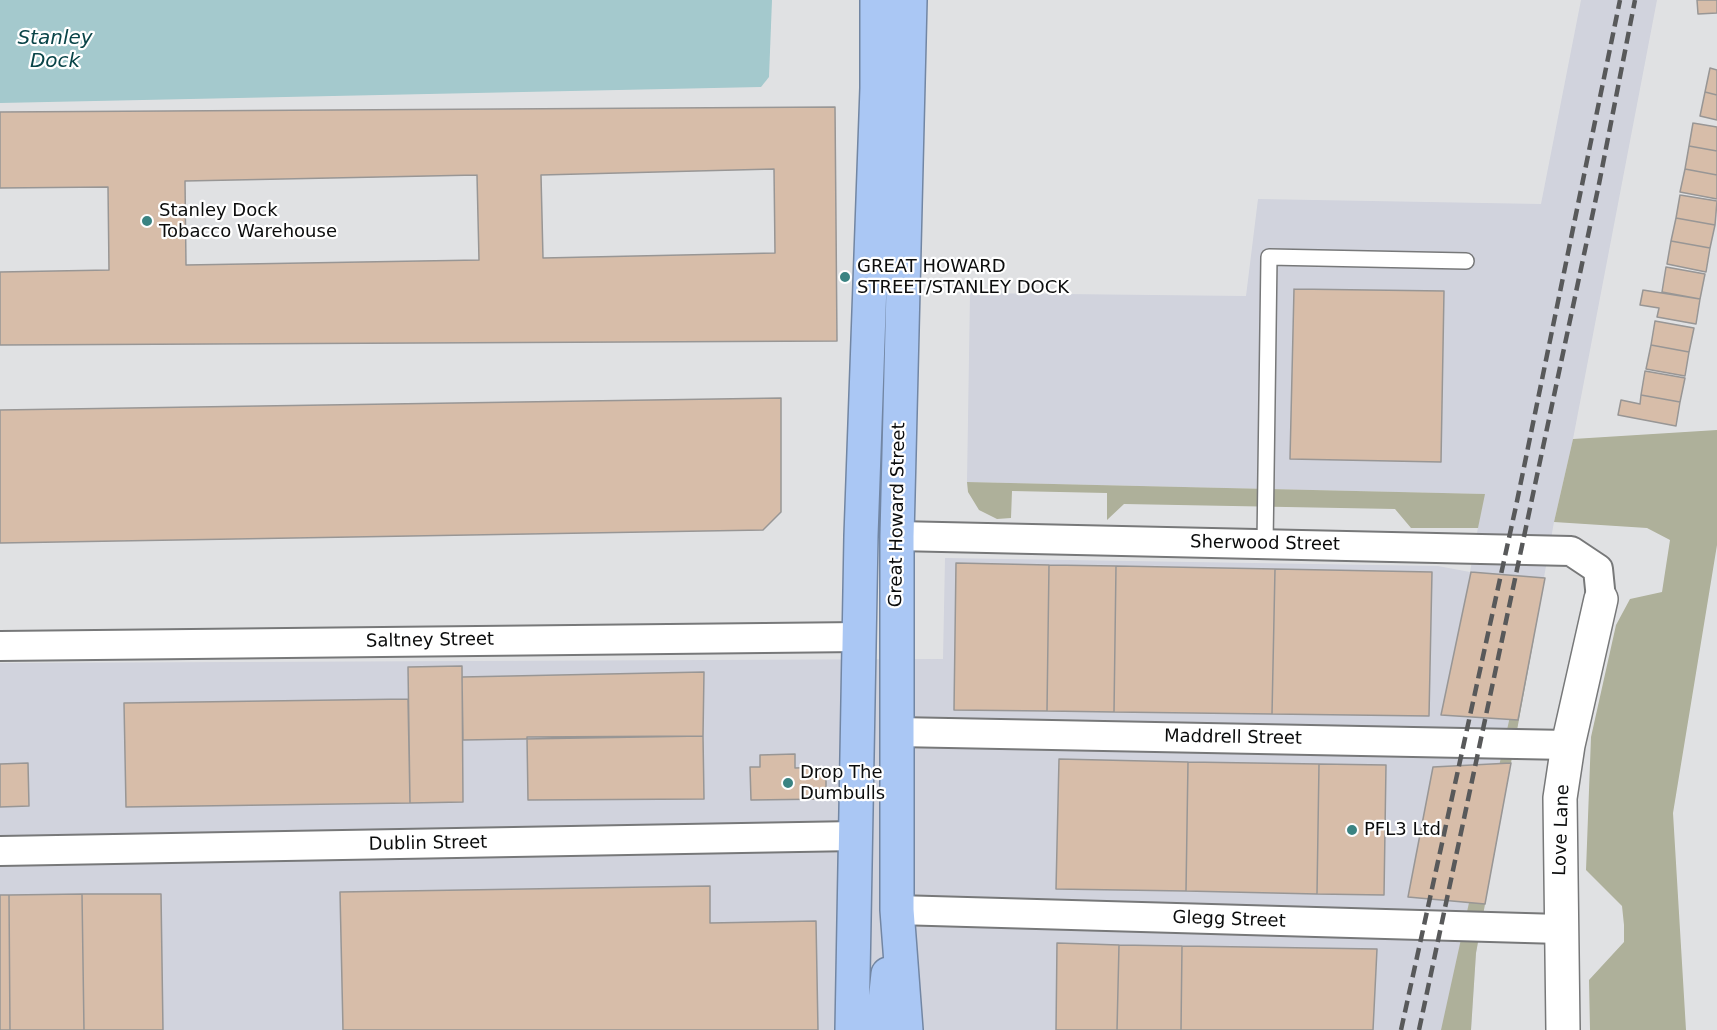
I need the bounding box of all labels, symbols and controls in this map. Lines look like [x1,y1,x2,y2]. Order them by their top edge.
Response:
water label: Stanley Dock [17,27,93,74]
place label: Stanley Dock Tobacco Warehouse [159,200,337,242]
marker: Stanley Dock Tobacco Warehouse [140,214,154,228]
place label: GREAT HOWARD STREET/STANLEY DOCK [857,256,1069,298]
marker: GREAT HOWARD STREET/STANLEY DOCK [838,270,852,284]
street label: Great Howard Street [886,422,910,608]
street label: Sherwood Street [1190,532,1340,556]
street label: Saltney Street [366,629,494,653]
street label: Maddrell Street [1164,726,1302,750]
place label: Drop The Dumbulls [800,762,885,804]
marker: Drop The Dumbulls [781,776,795,790]
street label: Love Lane [1550,784,1574,876]
place label: PFL3 Ltd [1364,819,1441,841]
marker: PFL3 Ltd [1345,823,1359,837]
street label: Dublin Street [369,832,487,856]
street label: Glegg Street [1172,907,1286,933]

